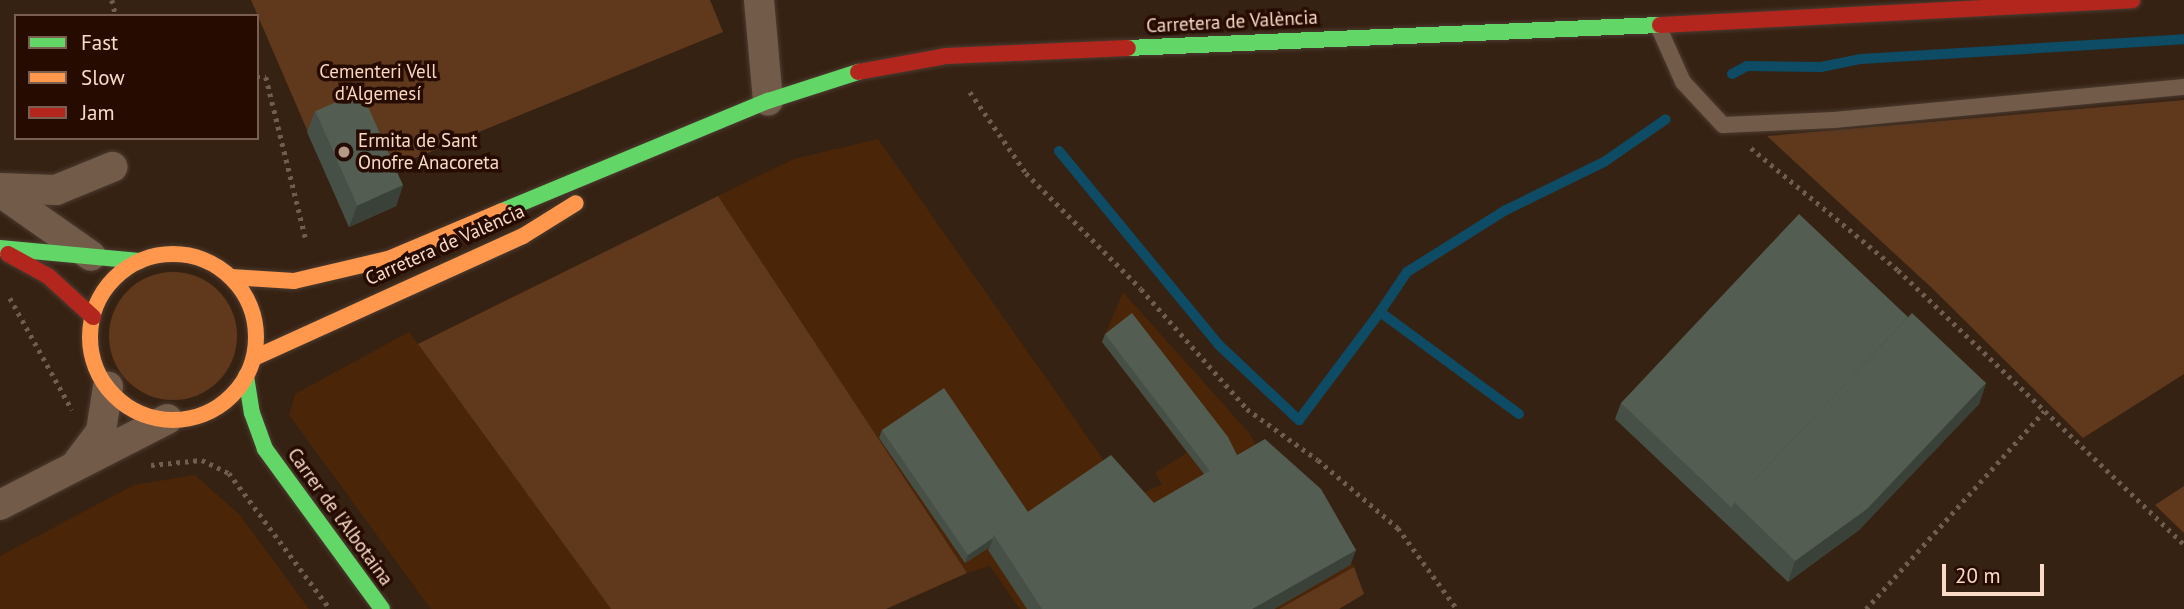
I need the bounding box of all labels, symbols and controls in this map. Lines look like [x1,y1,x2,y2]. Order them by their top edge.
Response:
street label: Carretera de València [1145,6,1319,38]
legend [14,14,259,140]
text: Fast [81,29,118,56]
park label: Cementeri Vell d'Algemesí [319,61,437,105]
text: Slow [81,64,125,91]
text: Jam [81,99,115,126]
place label: Ermita de Sant Onofre Anacoreta [358,130,500,174]
marker: Ermita de Sant Onofre Anacoreta [336,144,352,160]
street label: Carretera de València [362,200,528,290]
street label: Carrer de l'Albotaina [283,444,397,590]
scale bar [1946,550,2048,594]
text: 20 m [1955,562,2001,589]

